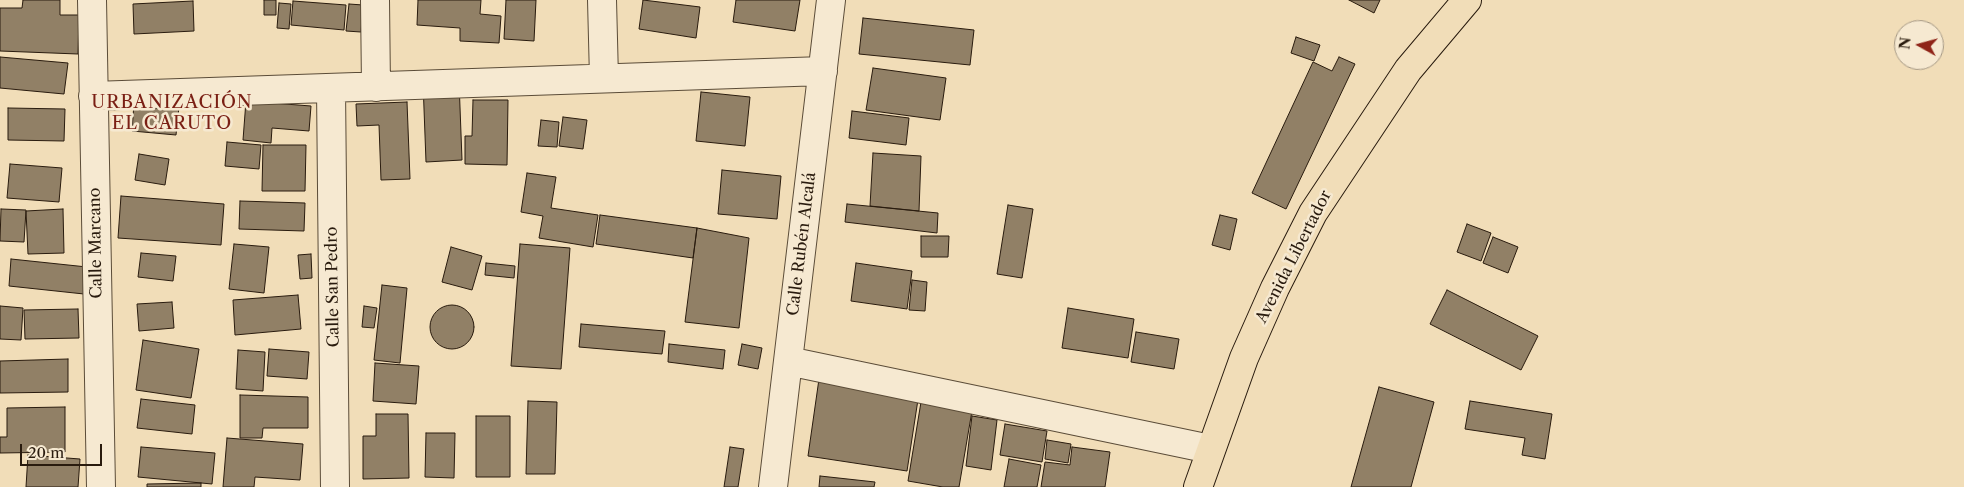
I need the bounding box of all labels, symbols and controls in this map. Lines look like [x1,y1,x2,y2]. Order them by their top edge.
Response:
north arrow [1894,20,1944,70]
text: N [1895,36,1915,50]
district label: URBANIZACIÓN EL CARUTO [90,92,254,134]
street label: Calle Rubén Alcalá [784,171,820,317]
street label: Calle Marcano [85,187,107,299]
street label: Avenida Libertador [1252,187,1336,327]
street label: Calle San Pedro [322,226,344,348]
scale bar [22,434,105,466]
text: 20 m [28,443,64,462]

